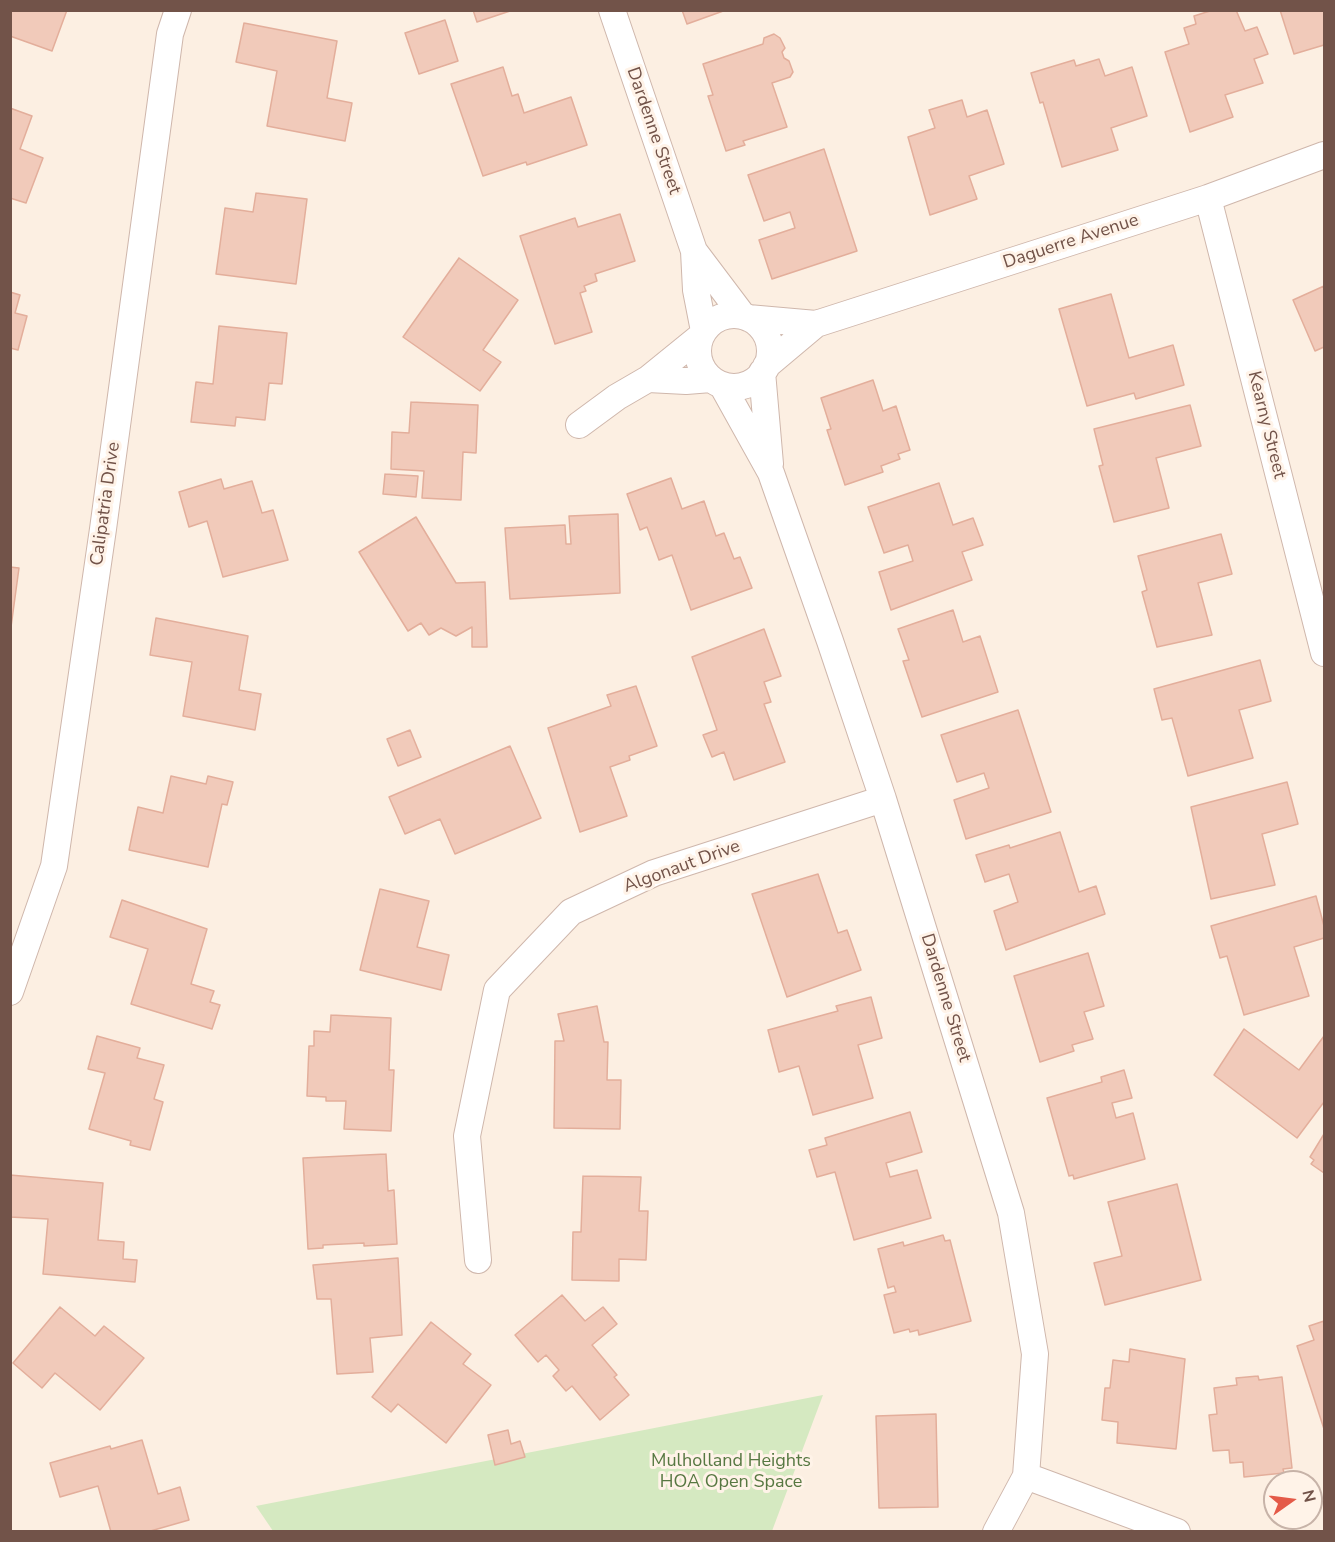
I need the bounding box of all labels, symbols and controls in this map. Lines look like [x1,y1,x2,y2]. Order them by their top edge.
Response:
street label: Dardenne Street [621,65,685,197]
street label: Daguerre Avenue [1000,210,1142,274]
street label: Kearny Street [1242,369,1290,481]
street label: Calipatria Drive [87,441,125,567]
street label: Algonaut Drive [621,836,743,898]
street label: Dardenne Street [915,931,975,1065]
park label: Mulholland Heights HOA Open Space [651,1451,811,1494]
north arrow [1263,1470,1323,1530]
text: N [1296,1488,1321,1505]

